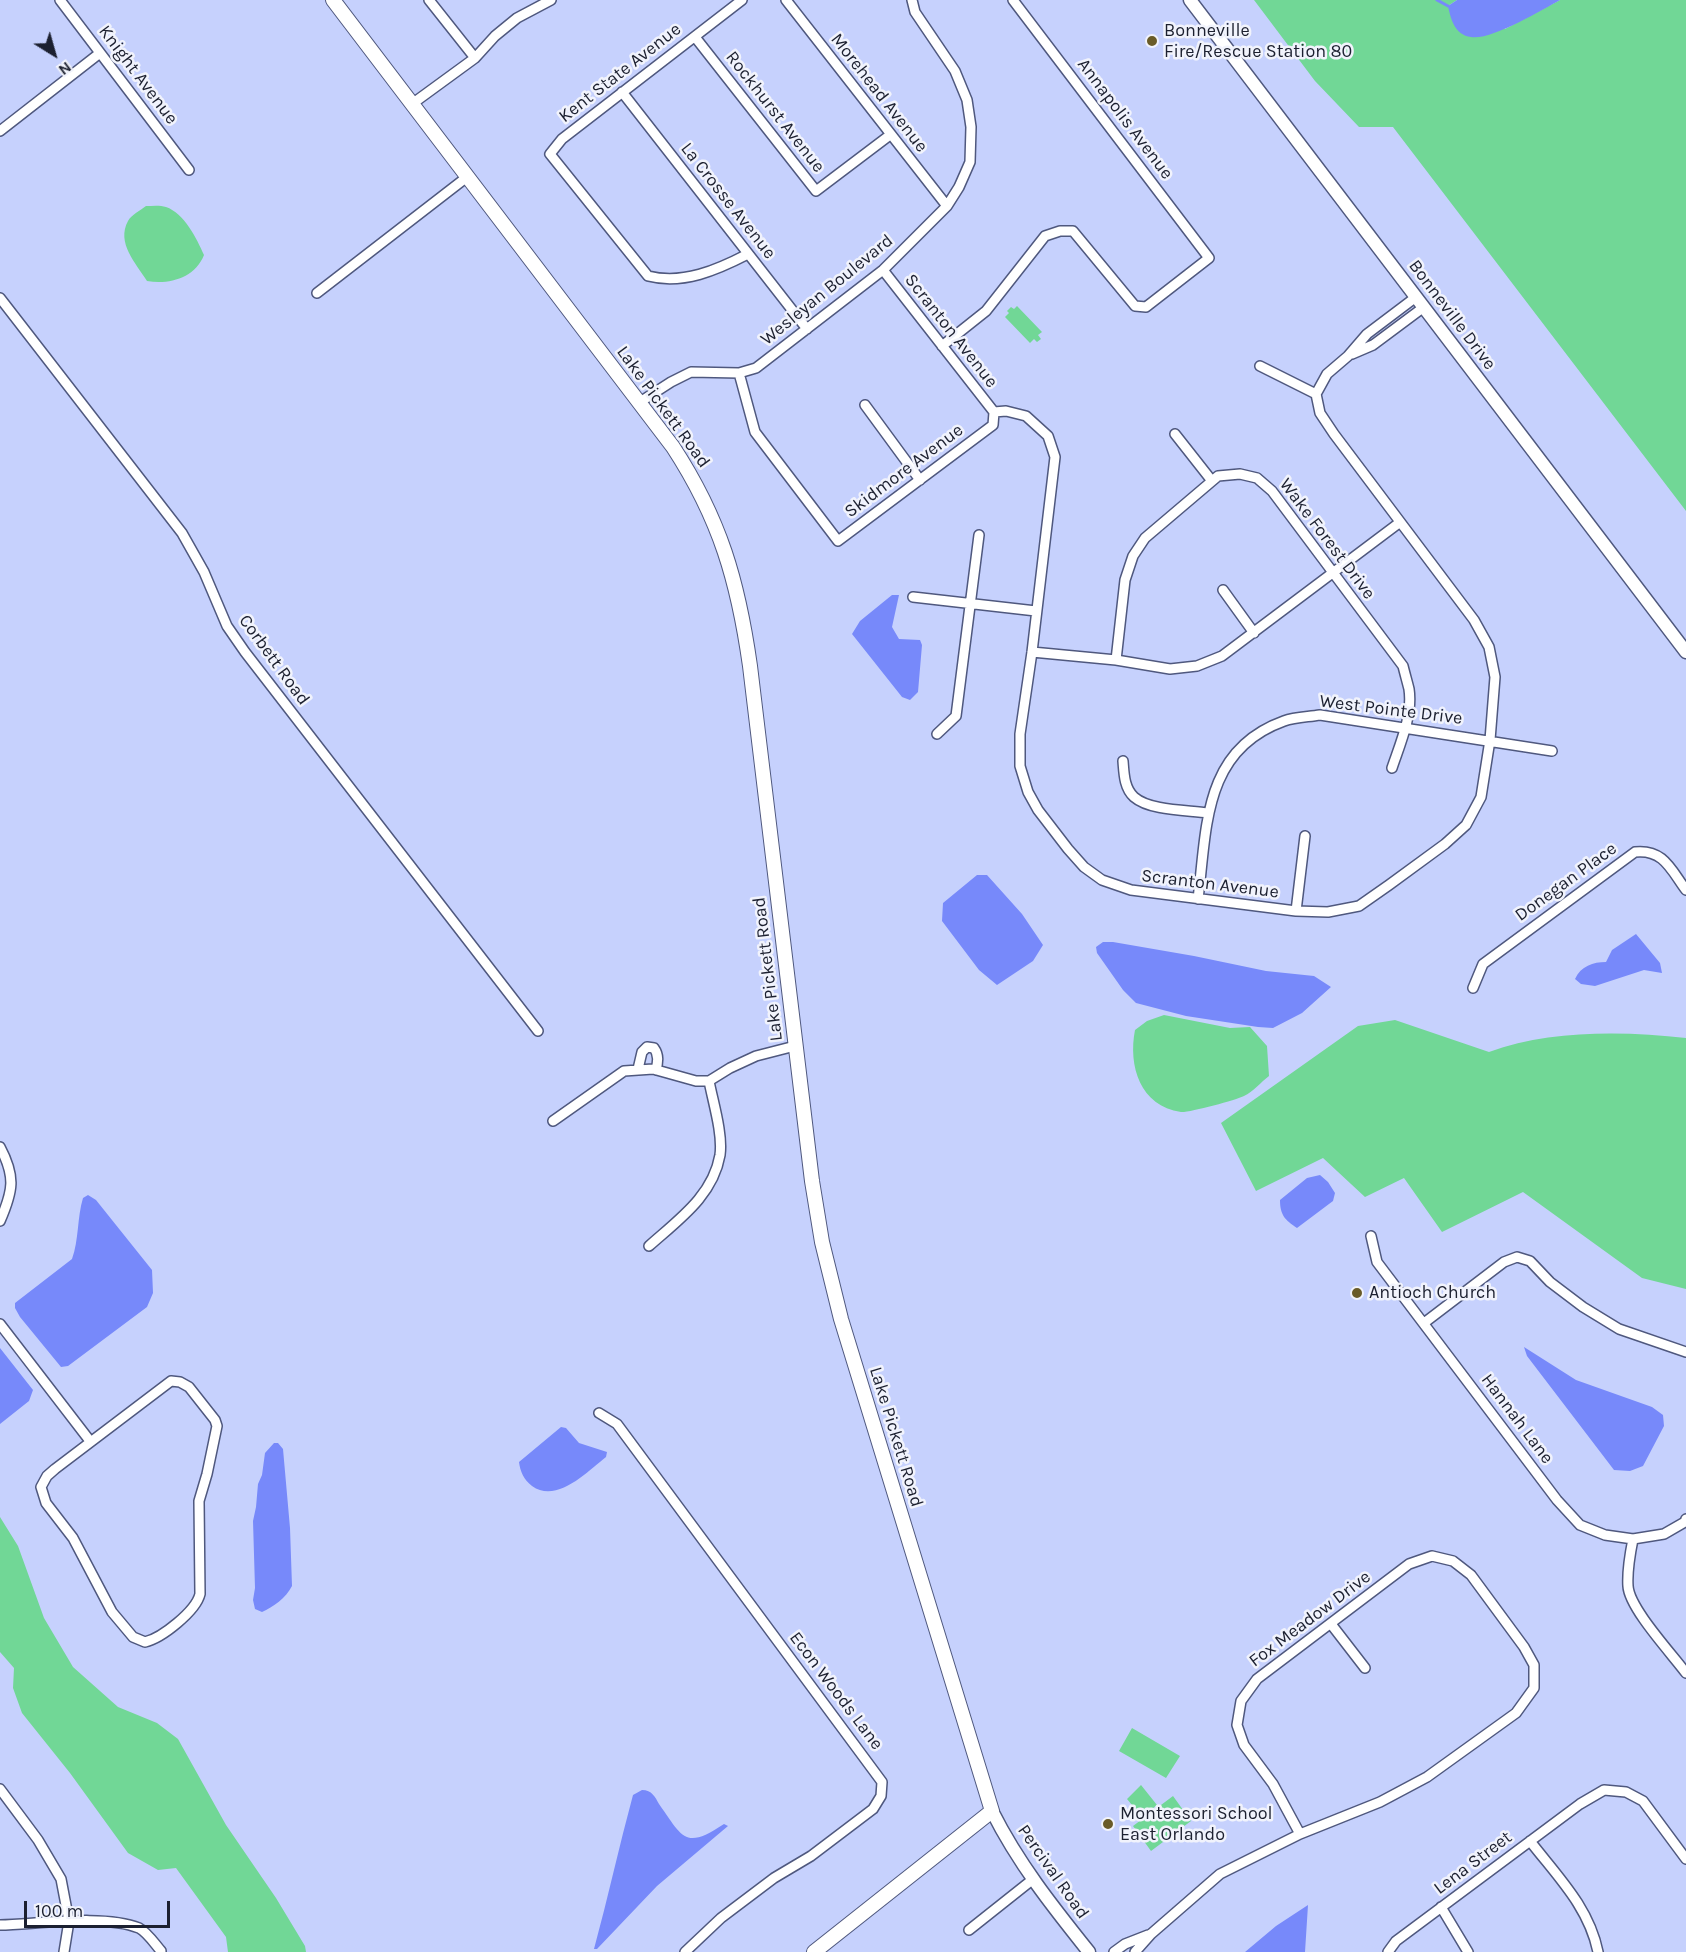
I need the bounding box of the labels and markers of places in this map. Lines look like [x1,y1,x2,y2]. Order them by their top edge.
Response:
place label: Bonneville Fire/Rescue Station 80 [1164,20,1352,63]
marker: Bonneville Fire/Rescue Station 80 [1145,34,1159,48]
place label: Antioch Church [1369,1282,1496,1304]
marker: Antioch Church [1350,1286,1364,1300]
place label: Montessori School East Orlando [1120,1803,1273,1846]
marker: Montessori School East Orlando [1101,1817,1115,1831]

